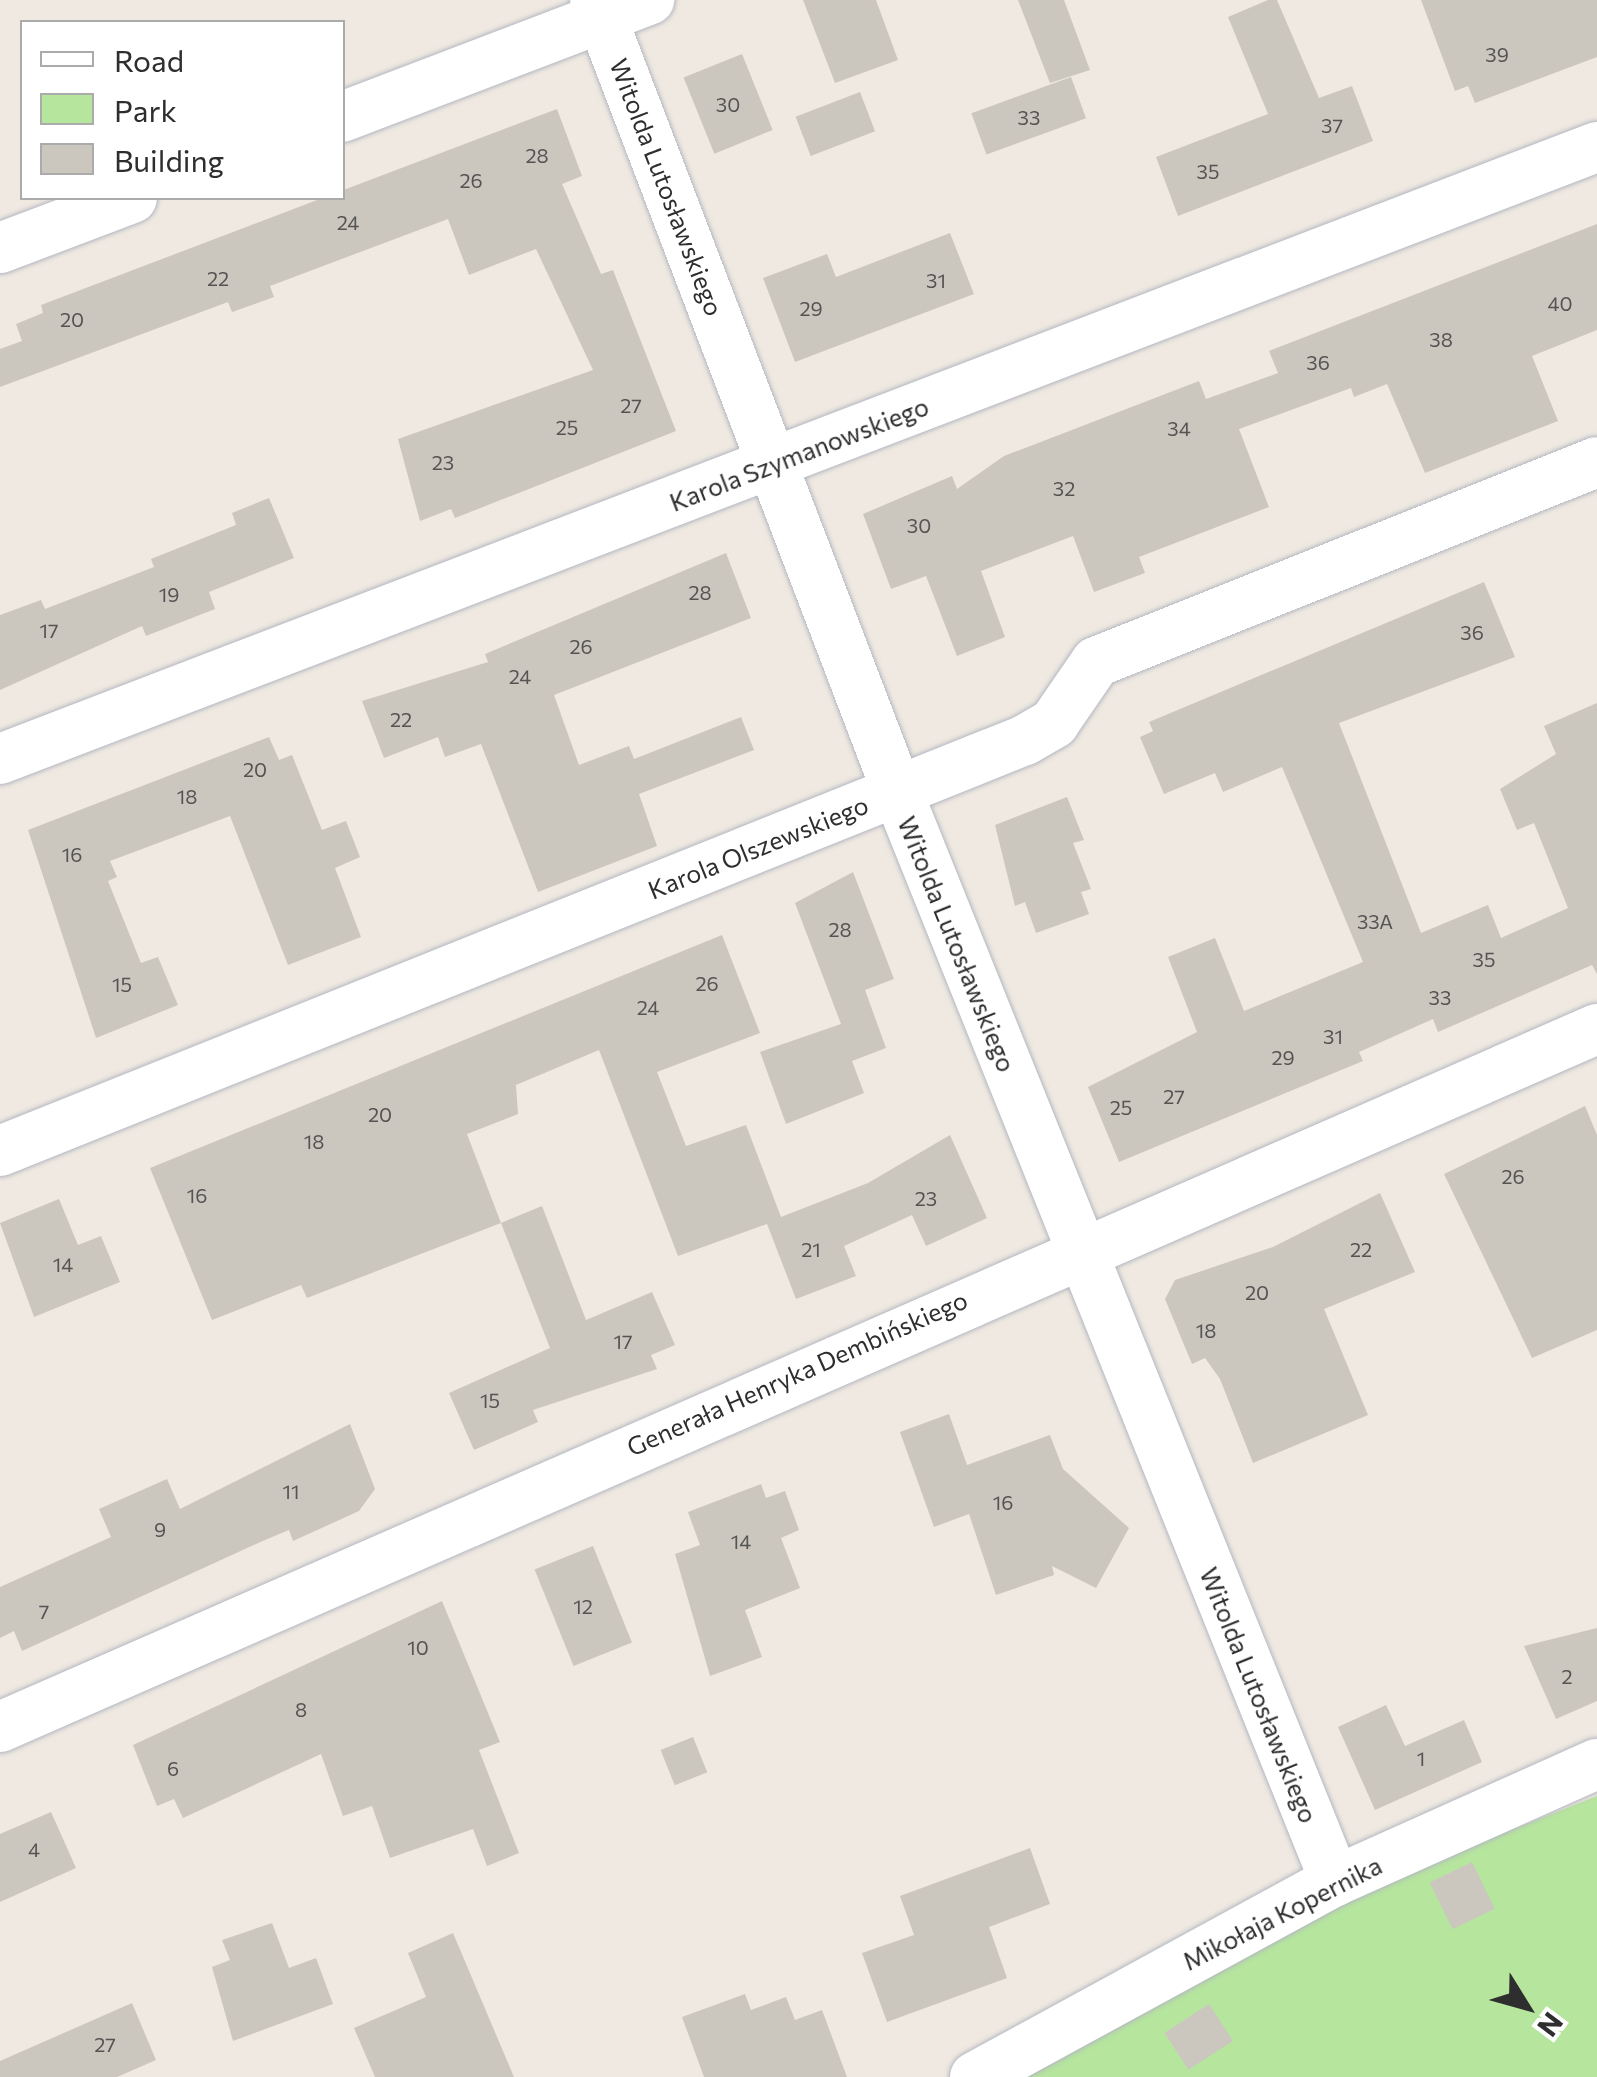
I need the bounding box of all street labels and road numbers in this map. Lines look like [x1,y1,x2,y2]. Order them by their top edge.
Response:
street label: Witolda Lutosławskiego [604,54,730,320]
street label: Karola Szymanowskiego [665,391,933,517]
street label: Karola Olszewskiego [644,789,872,905]
street label: Witolda Lutosławskiego [892,812,1022,1076]
street label: Generała Henryka Dembińskiego [622,1284,972,1462]
street label: Witolda Lutosławskiego [1194,1563,1324,1827]
street label: Mikołaja Kopernika [1177,1850,1387,1976]

